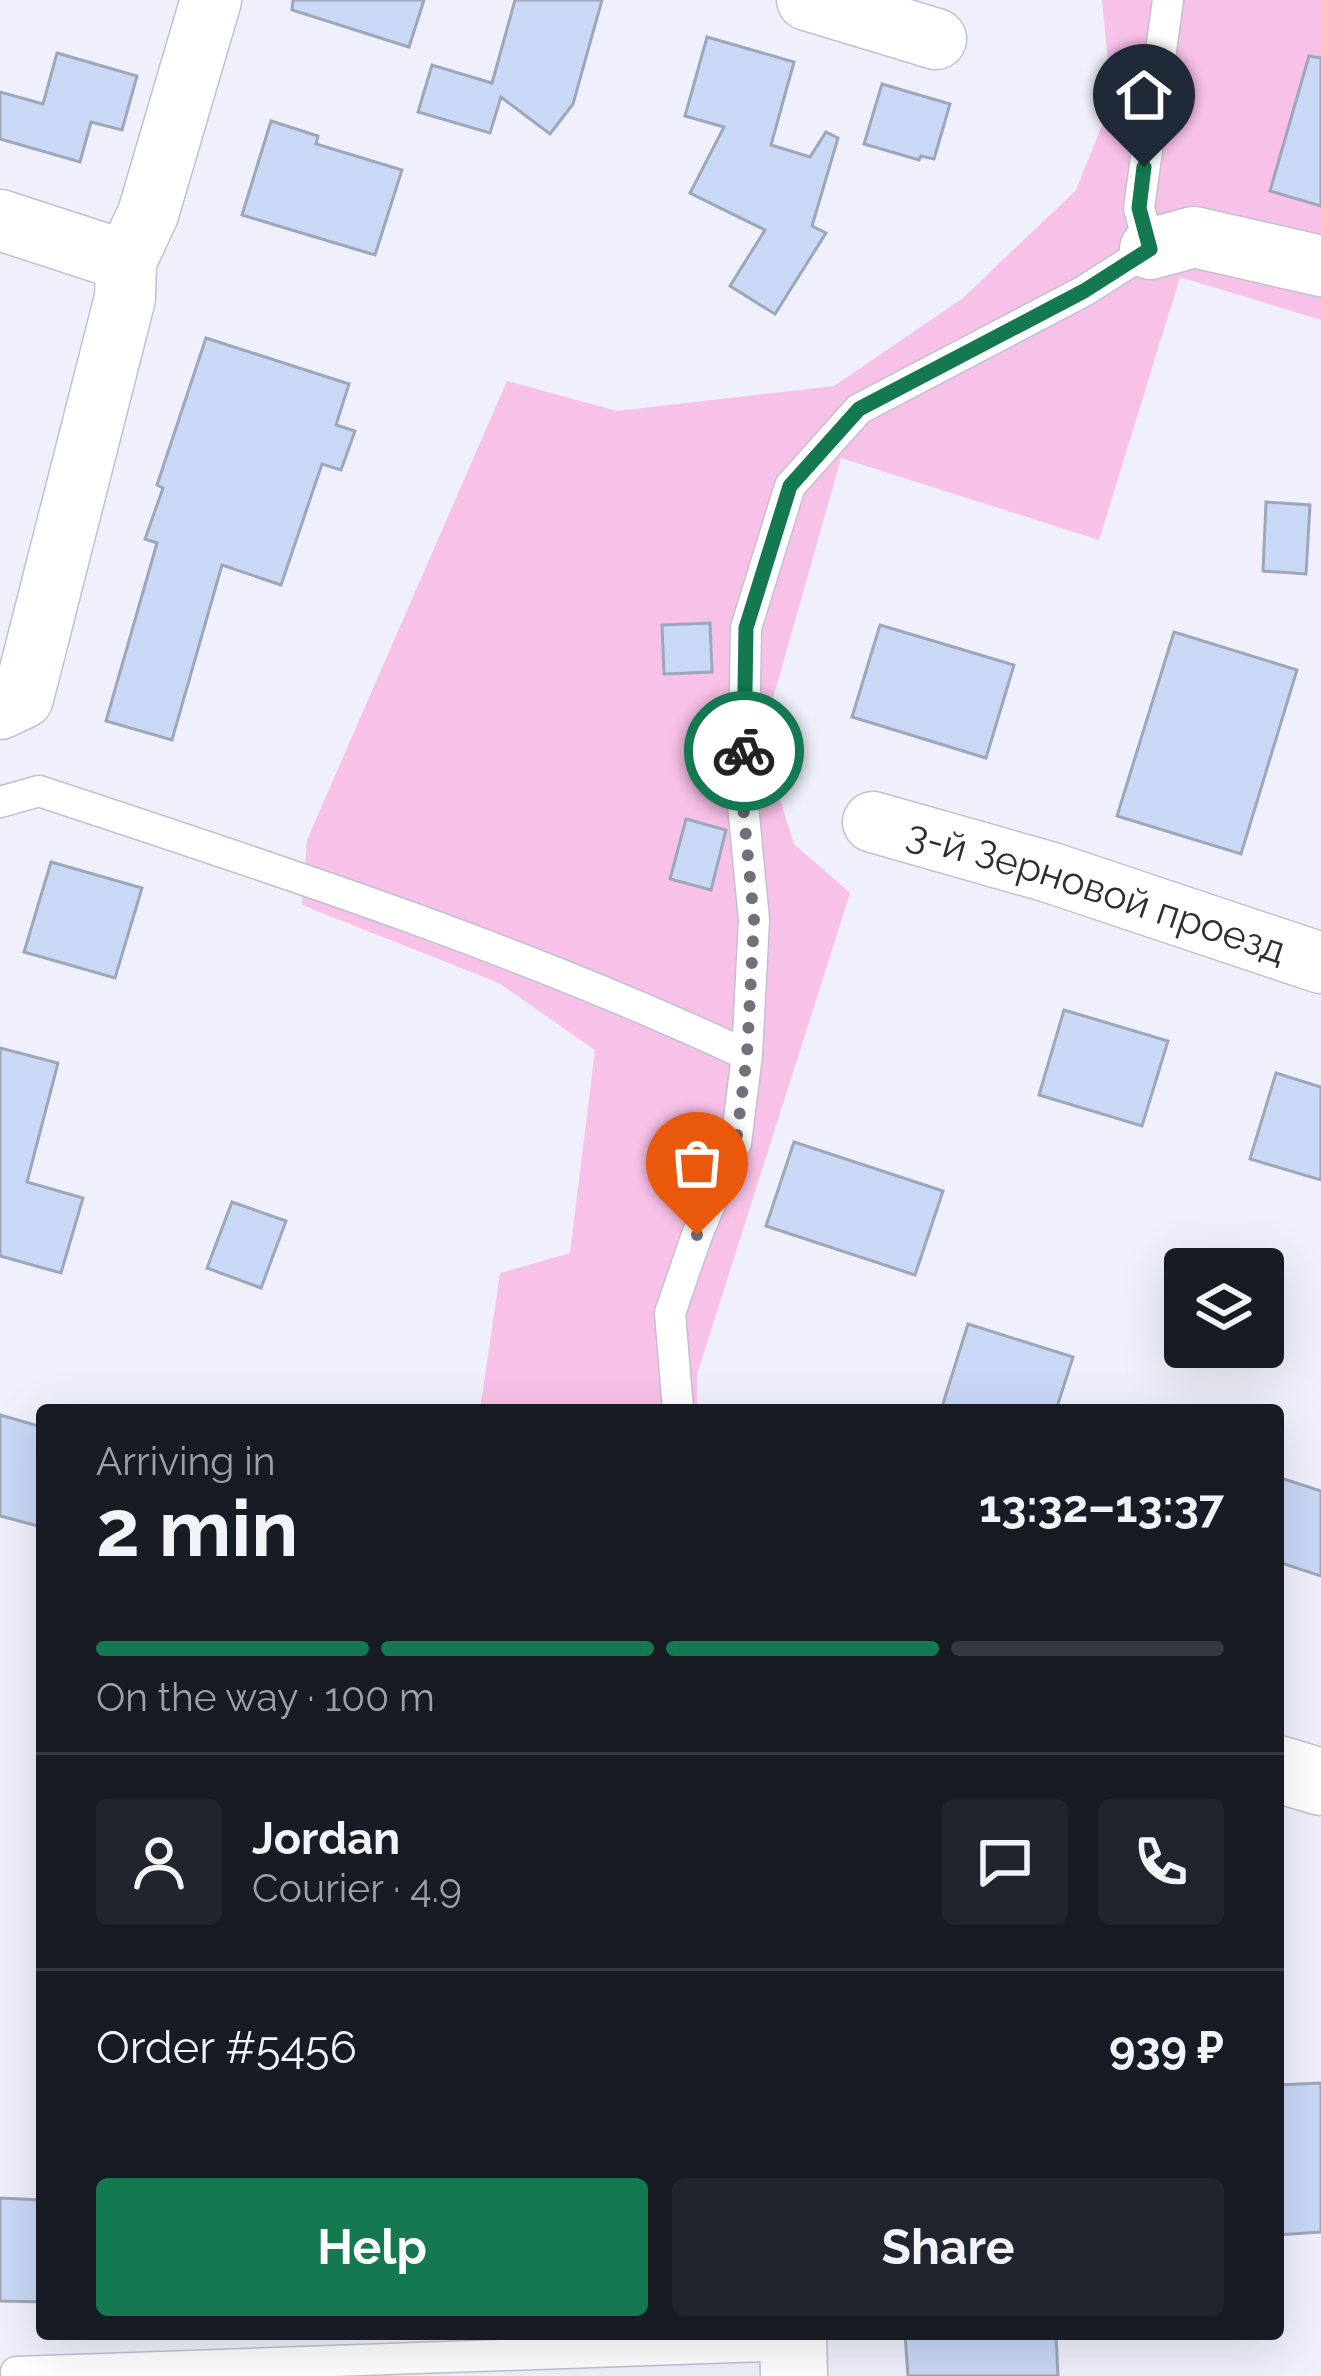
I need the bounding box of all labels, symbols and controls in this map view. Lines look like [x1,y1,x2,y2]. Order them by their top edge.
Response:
pin [1093,44,1195,167]
icon: home [1111,62,1177,128]
courier [684,691,804,811]
icon: bike [711,718,777,784]
street label: 3-й Зерновой проезд [902,810,1292,973]
pin [646,1112,748,1235]
icon: bag [664,1130,730,1196]
map controls [1164,1248,1284,1368]
button: layers [1164,1248,1284,1368]
text: Arriving in [96,1438,276,1484]
text: 13:32–13:37 [979,1480,1224,1533]
text: 2 min [96,1483,298,1574]
text: On the way · 100 m [96,1674,435,1720]
button: person [96,1799,222,1925]
button: chat [942,1799,1068,1925]
button: phone [1098,1799,1224,1925]
text: Jordan [252,1812,400,1865]
text: Courier · 4.9 [252,1865,462,1911]
text: Order #5456 [96,2021,357,2074]
text: 939 ₽ [1109,2021,1224,2074]
button: Help [96,2178,648,2316]
button: Share [672,2178,1224,2316]

